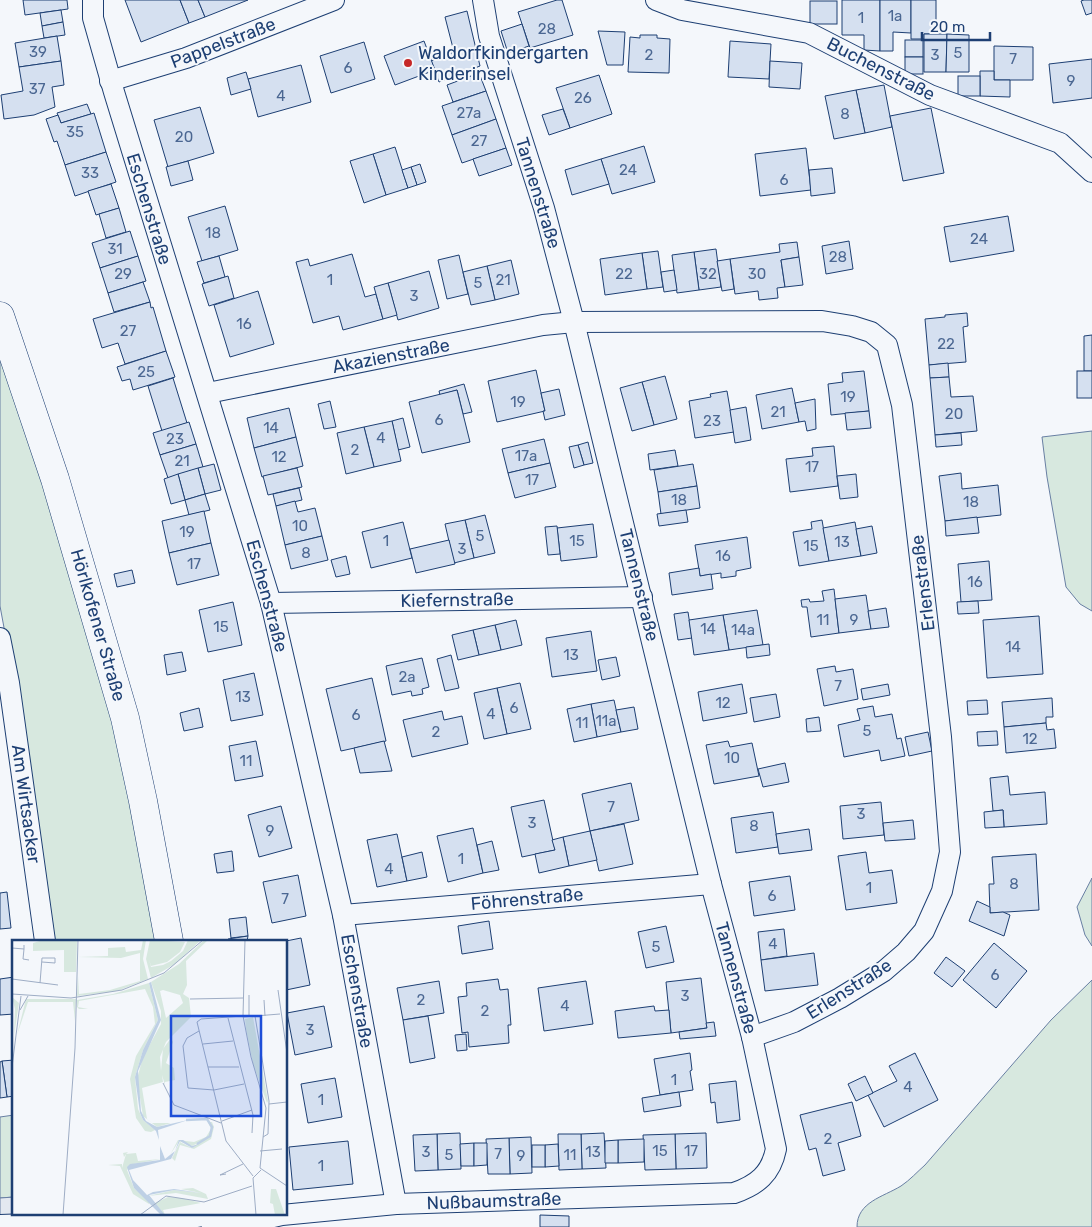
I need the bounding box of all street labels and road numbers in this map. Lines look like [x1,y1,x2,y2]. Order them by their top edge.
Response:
street label: Pappelstraße [167,13,279,73]
street label: Buchenstraße [823,32,939,106]
street label: Tannenstraße [511,135,565,251]
street label: Eschenstraße [122,151,176,267]
street label: Akazienstraße [330,334,452,378]
street label: Tannenstraße [614,527,664,643]
street label: Erlenstraße [906,534,940,632]
street label: Eschenstraße [241,537,293,655]
street label: Hörlkofener Straße [66,546,130,704]
street label: Kiefernstraße [400,588,514,612]
street label: Am Wirtsacker [7,743,45,865]
street label: Föhrenstraße [470,883,584,915]
street label: Tannenstraße [710,920,762,1036]
street label: Eschenstraße [336,932,378,1050]
street label: Erlenstraße [802,954,896,1024]
street label: Nußbaumstraße [426,1188,562,1214]

